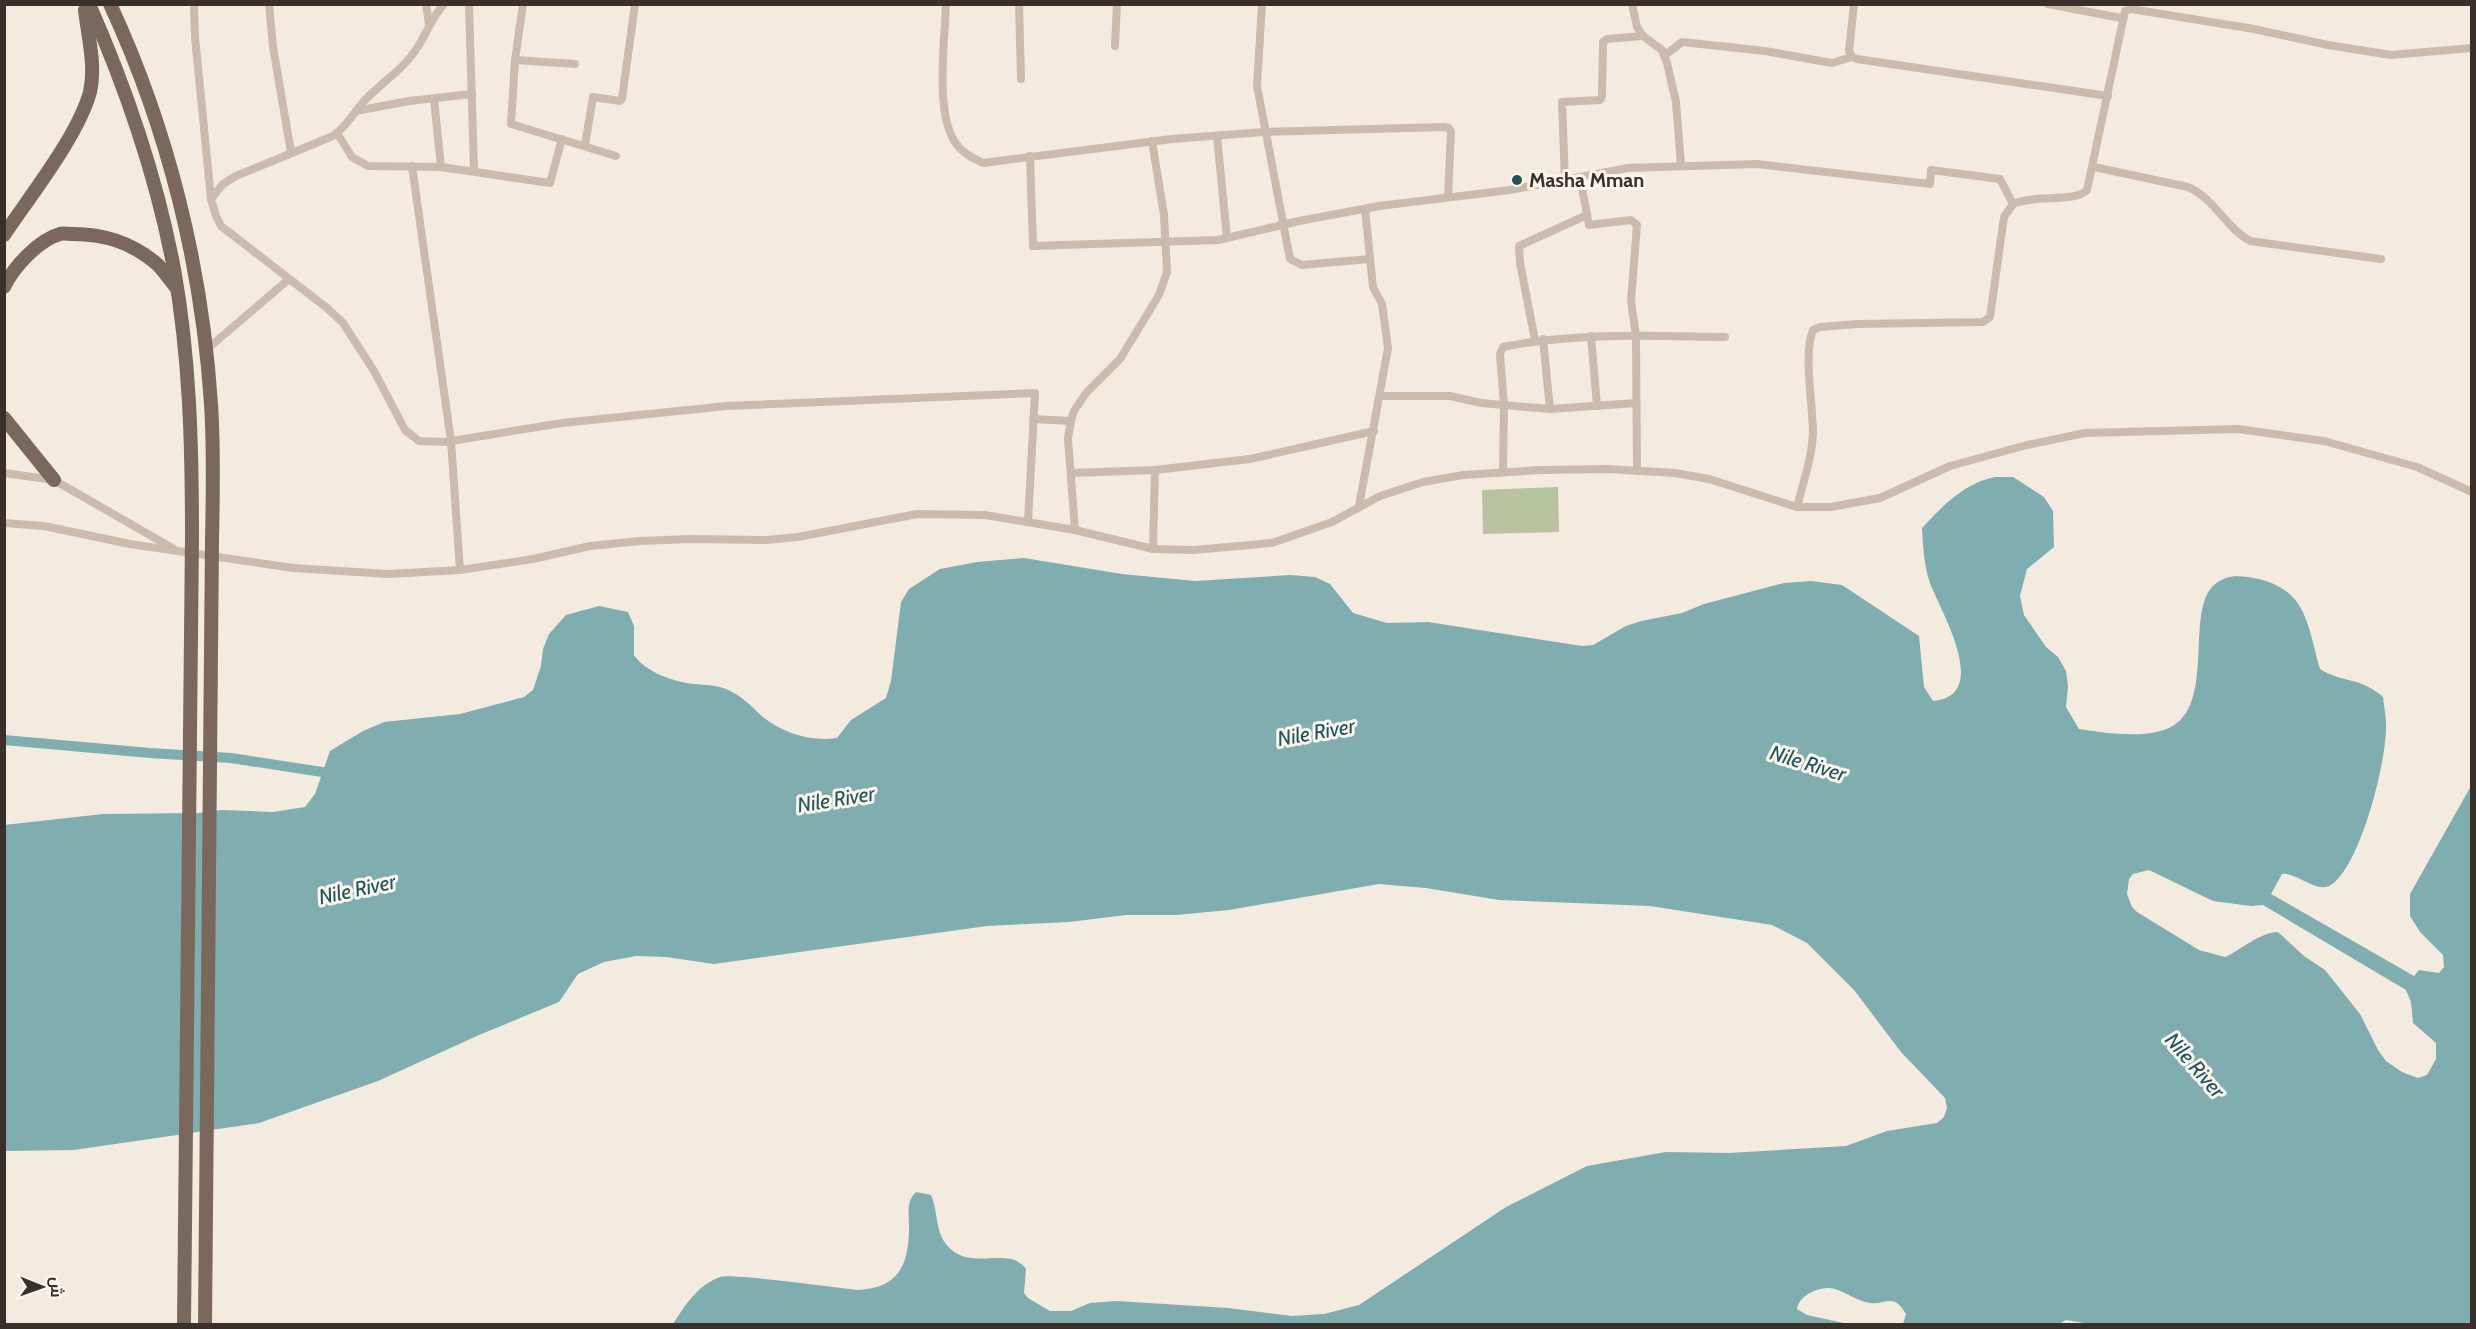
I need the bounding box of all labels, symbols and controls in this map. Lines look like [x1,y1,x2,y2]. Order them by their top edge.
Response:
place label: Masha Mman [1529,168,1644,192]
marker: Masha Mman [1510,173,1524,187]
water label: Nile River [1275,713,1358,751]
water label: Nile River [1767,740,1850,787]
water label: Nile River [795,780,878,817]
water label: Nile River [316,868,399,909]
water label: Nile River [2160,1027,2231,1104]
north arrow [12,1257,72,1317]
text: ش [47,1277,66,1298]

